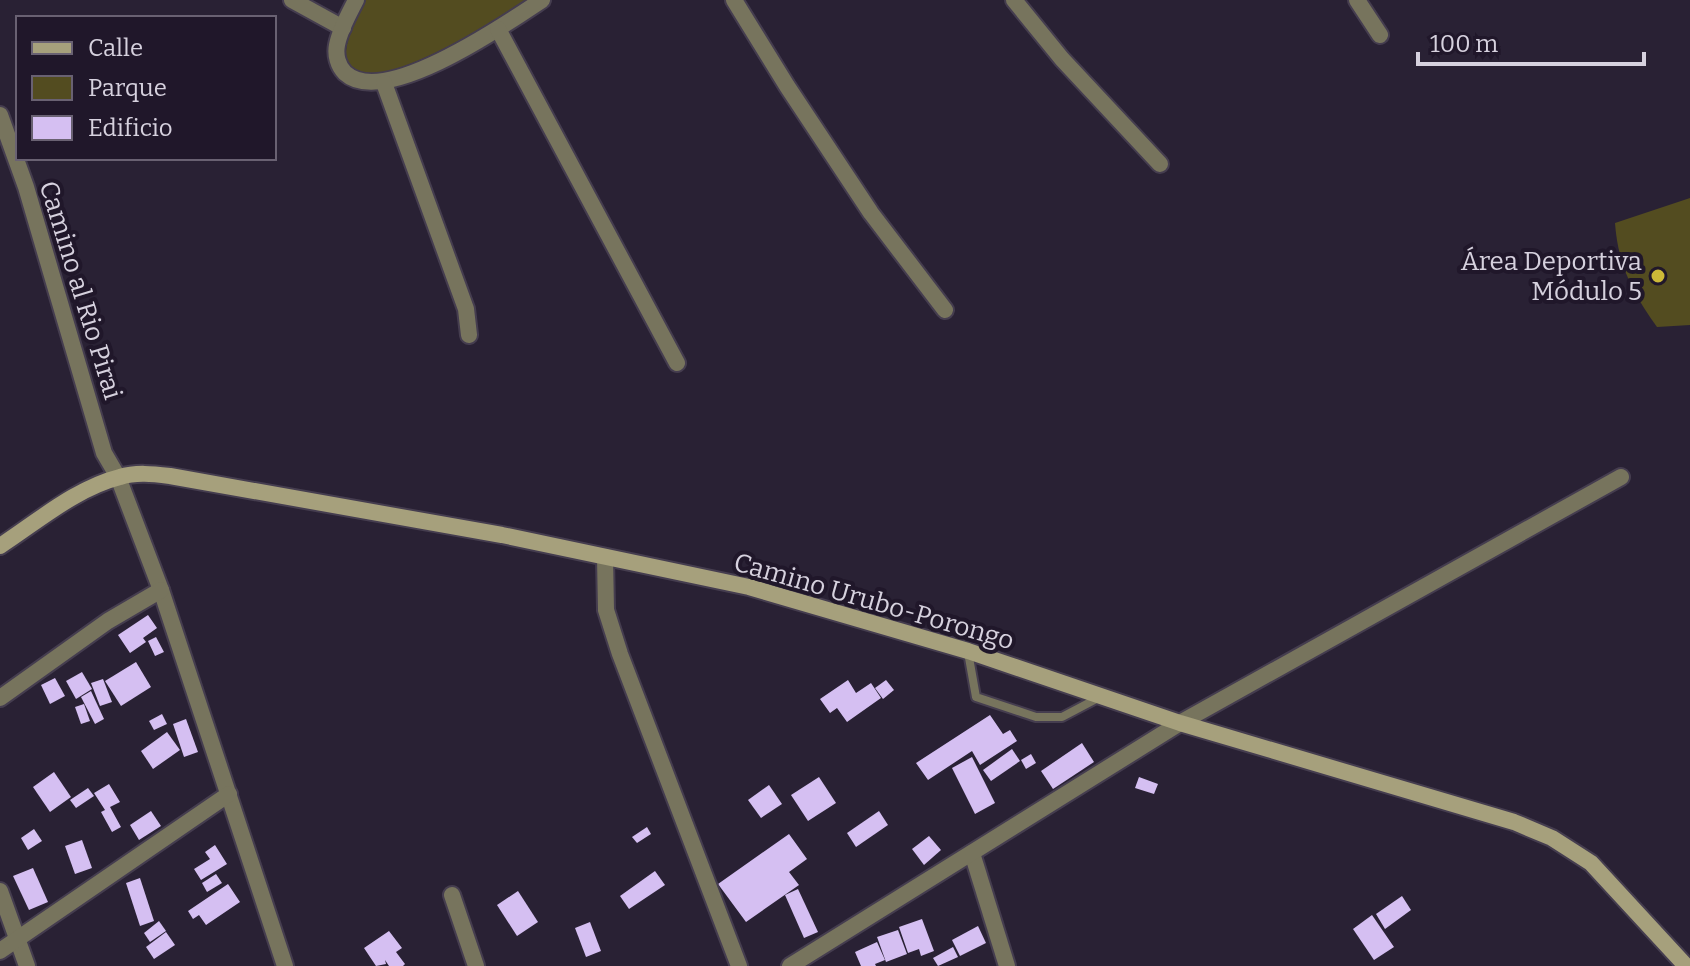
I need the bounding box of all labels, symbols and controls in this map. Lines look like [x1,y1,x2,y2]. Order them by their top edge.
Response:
legend [16,16,276,160]
scale bar [1418,16,1644,66]
text: 100 m [1430,30,1498,58]
text: Calle [88,34,143,62]
text: Parque [88,74,167,102]
text: Edificio [88,114,173,142]
street label: Camino al Rio Pirai [33,177,129,403]
place label: Área Deportiva Módulo 5 [1461,246,1642,307]
marker: Área Deportiva Módulo 5 [1649,267,1667,285]
street label: Camino Urubo-Porongo [730,547,1017,656]

